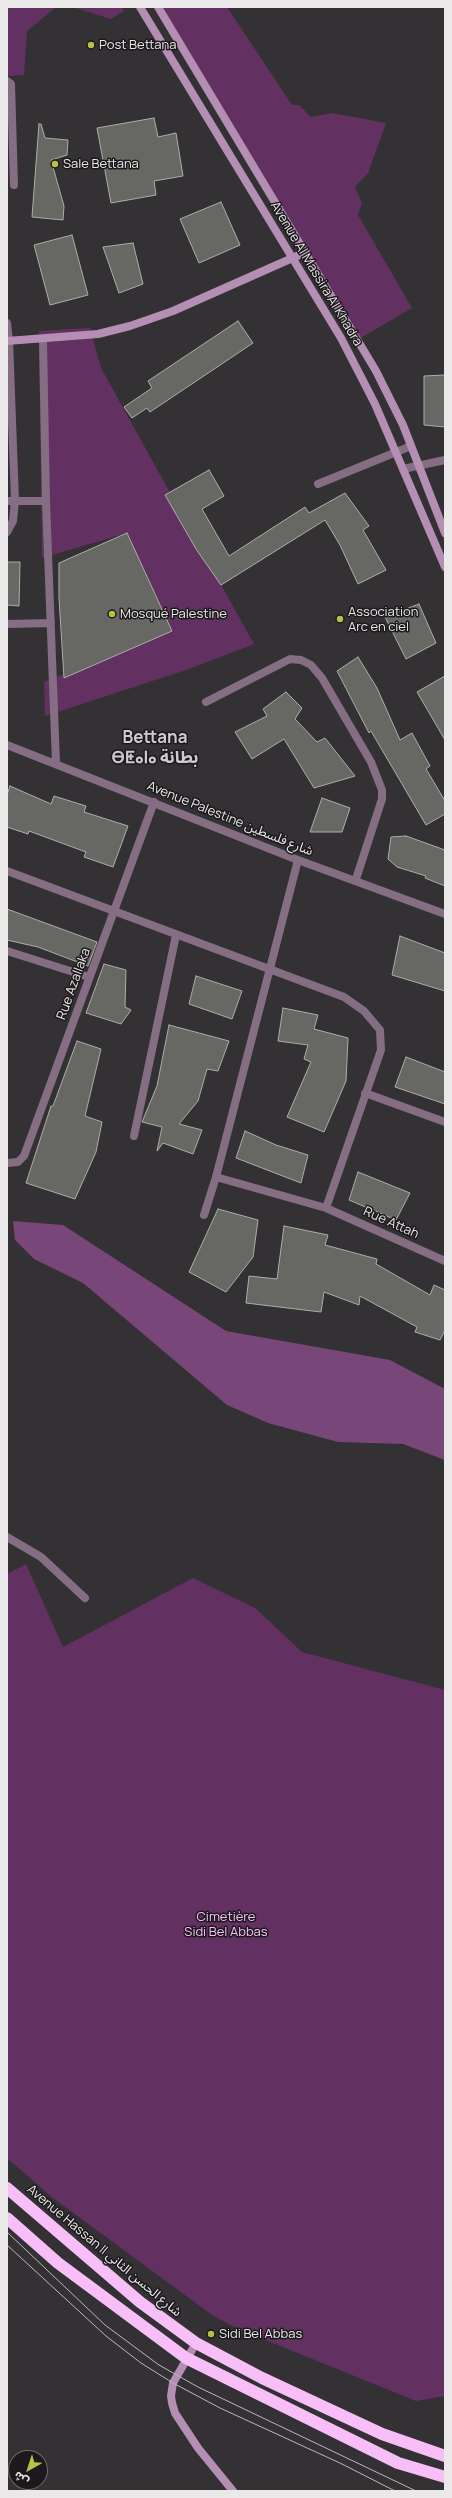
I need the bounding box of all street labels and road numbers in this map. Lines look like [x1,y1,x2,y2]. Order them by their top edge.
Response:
street label: Avenue Al Massira Al Khadra [267,199,365,349]
street label: Avenue Palestine شارع فلسطين [145,778,315,860]
street label: Rue Azallaka [54,946,94,1022]
street label: Rue Attah [361,1204,421,1242]
street label: Avenue Hassan II شارع الحسن الثاني [23,2182,185,2320]

